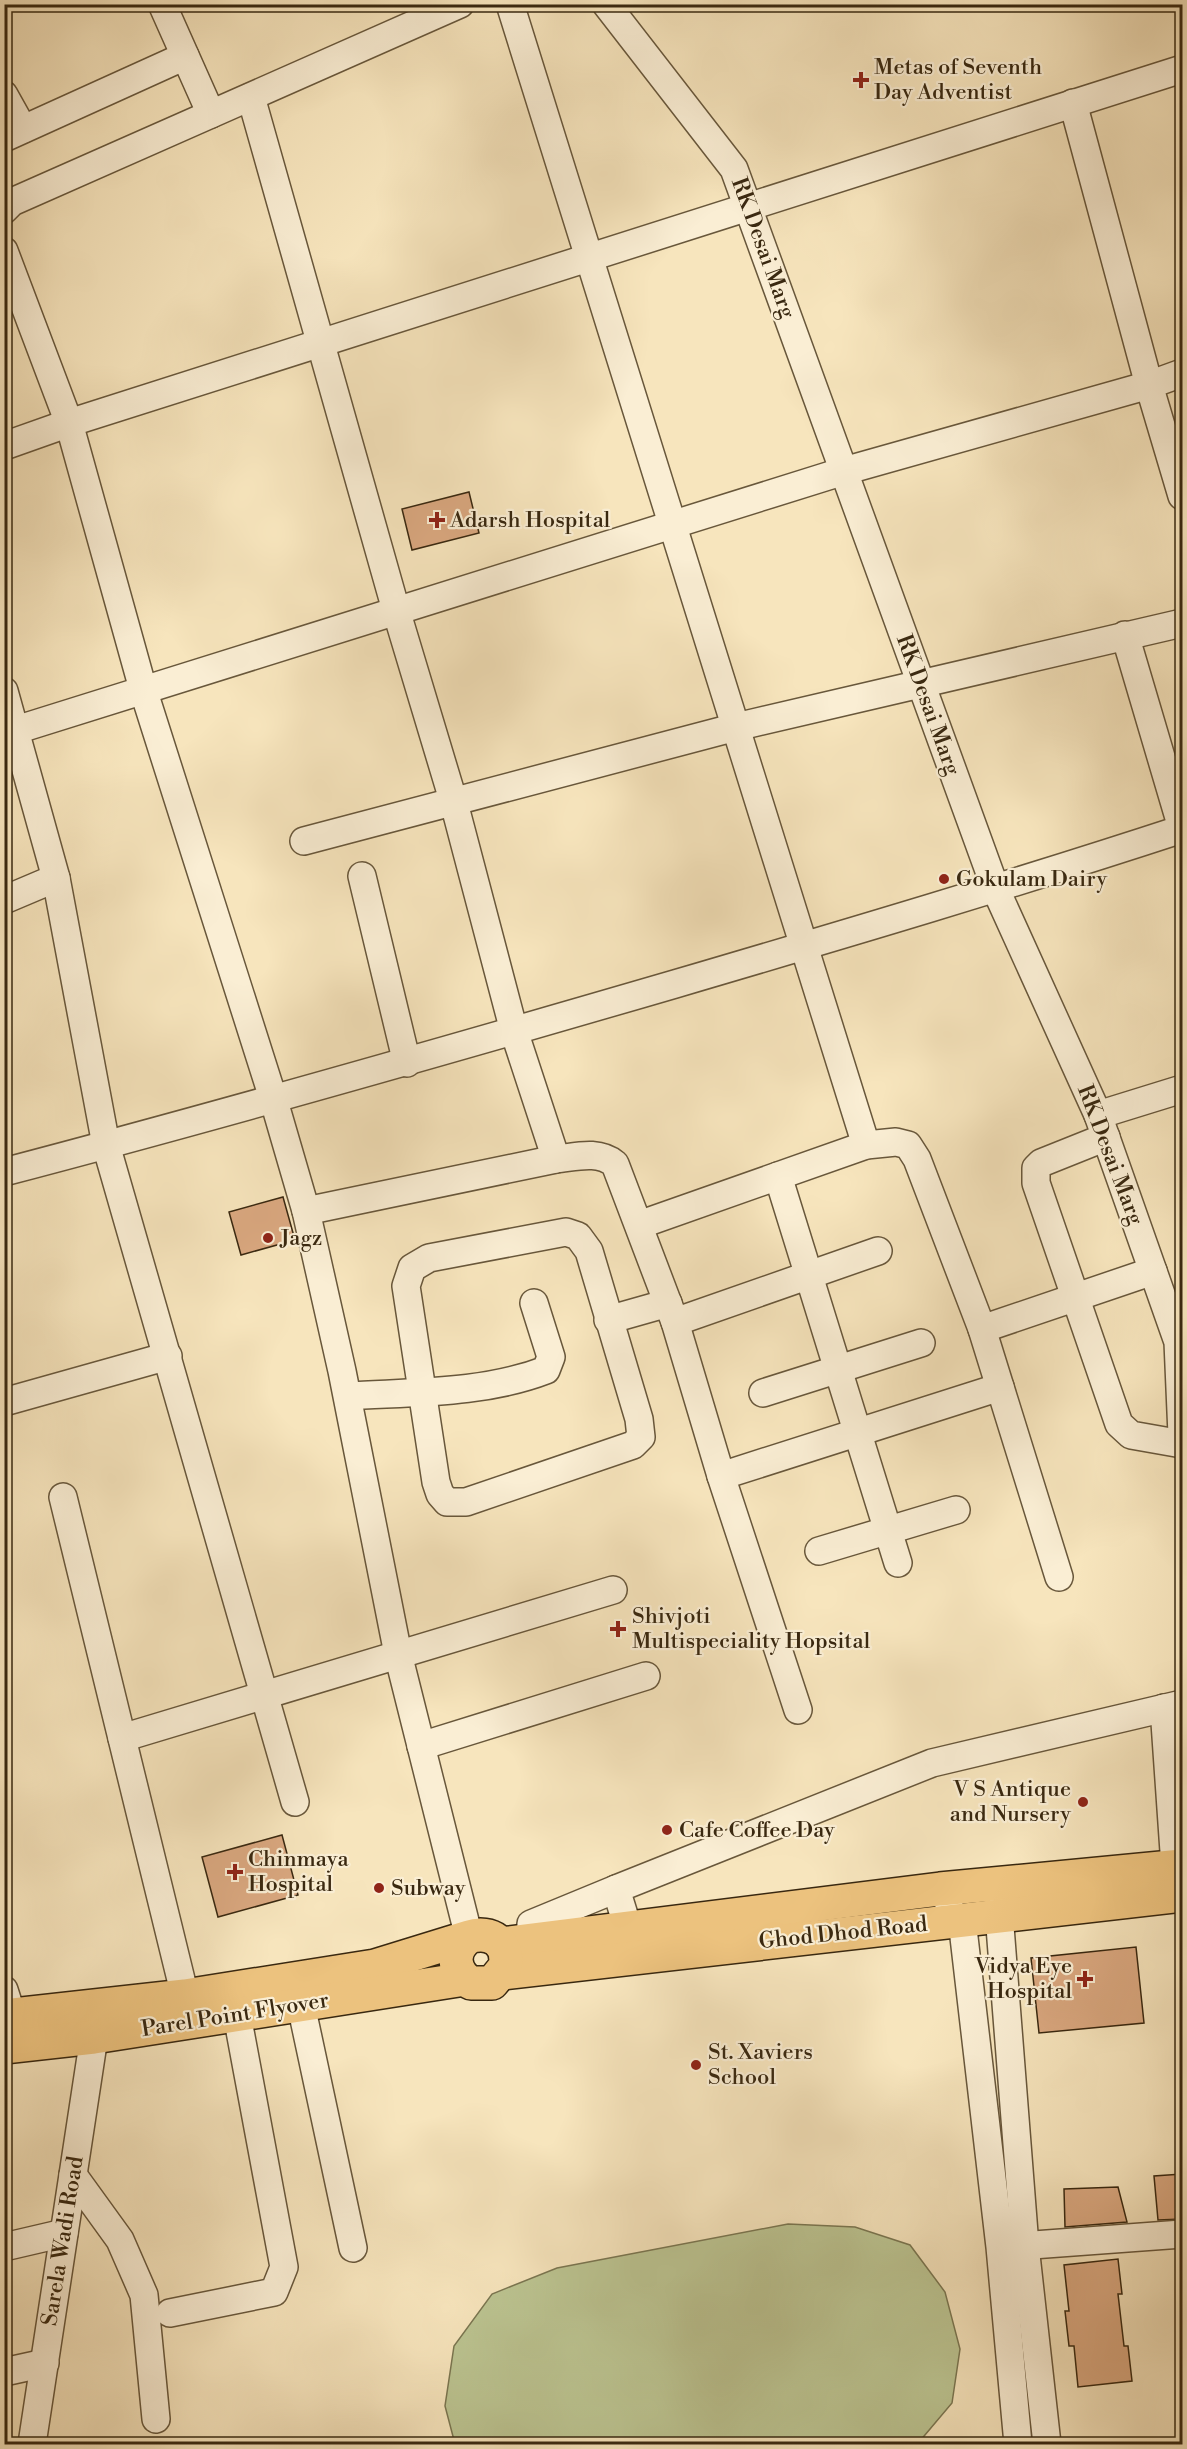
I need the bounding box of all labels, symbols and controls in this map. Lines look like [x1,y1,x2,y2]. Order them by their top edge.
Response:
place label: Metas of Seventh Day Adventist [874,54,1042,106]
marker: Metas of Seventh Day Adventist [852,71,870,89]
street label: RK Desai Marg [725,174,801,323]
place label: Adarsh Hospital [449,507,611,534]
marker: Adarsh Hospital [428,511,446,529]
street label: RK Desai Marg [890,631,966,780]
place label: Gokulam Dairy [956,866,1107,893]
marker: Gokulam Dairy [937,872,951,886]
street label: RK Desai Marg [1071,1081,1149,1229]
place label: Jagz [279,1225,322,1252]
marker: Jagz [261,1231,275,1245]
place label: Shivjoti Multispeciality Hopsital [632,1603,871,1655]
marker: Shivjoti Multispeciality Hopsital [609,1620,627,1638]
place label: V S Antique and Nursery [950,1776,1071,1828]
marker: V S Antique and Nursery [1076,1795,1090,1809]
place label: Cafe Coffee Day [679,1817,835,1844]
marker: Cafe Coffee Day [660,1823,674,1837]
place label: Chinmaya Hospital [248,1846,349,1898]
marker: Chinmaya Hospital [226,1863,244,1881]
place label: Subway [391,1875,466,1902]
marker: Subway [372,1881,386,1895]
street label: Ghod Dhod Road [757,1911,929,1955]
place label: Vidya Eye Hospital [974,1953,1072,2005]
marker: Vidya Eye Hospital [1076,1970,1094,1988]
street label: Parel Point Flyover [139,1987,331,2043]
place label: St. Xaviers School [708,2039,813,2091]
marker: St. Xaviers School [689,2058,703,2072]
street label: Sarela Wadi Road [36,2154,90,2328]

